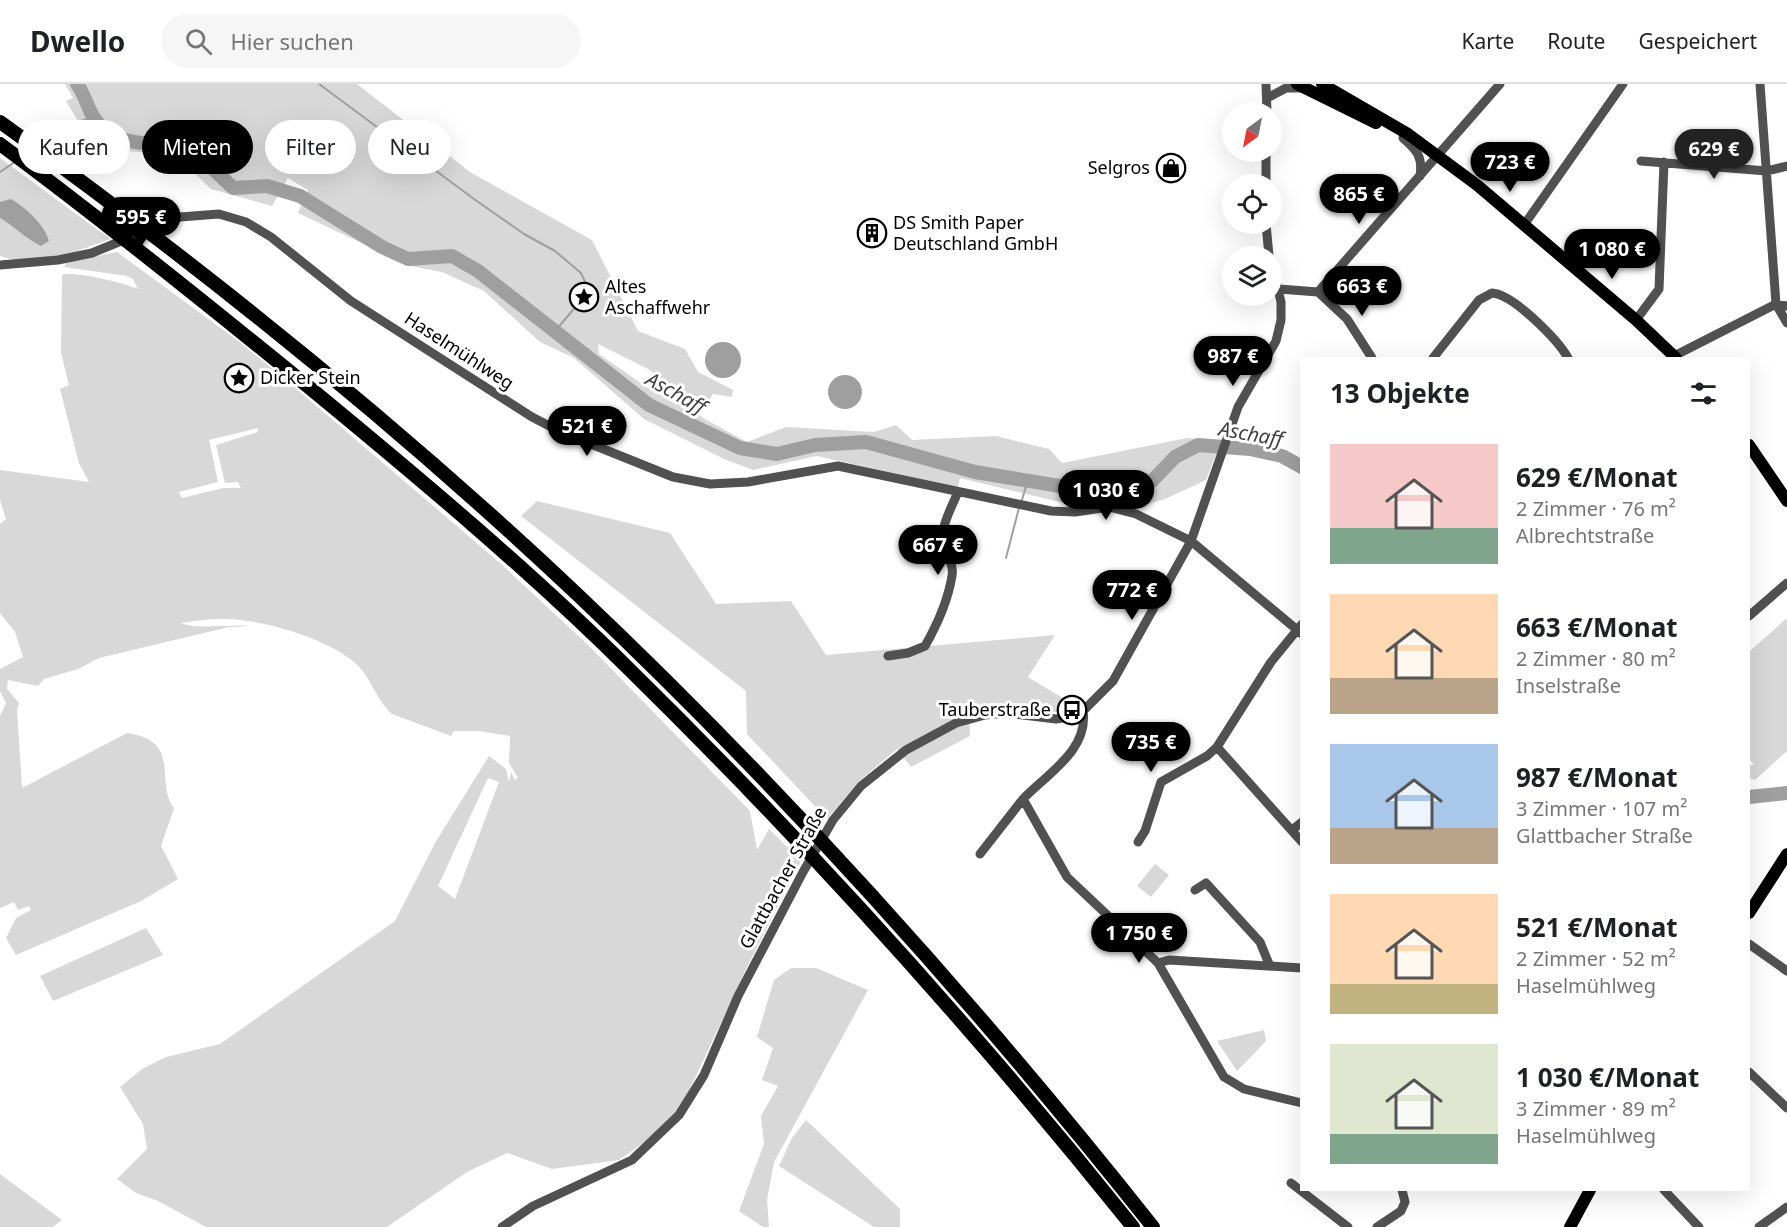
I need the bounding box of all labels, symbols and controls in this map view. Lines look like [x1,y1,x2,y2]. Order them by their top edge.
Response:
search box [161,14,581,68]
text: Dwello [30,22,125,60]
icon: search [182,25,215,58]
text: Hier suchen [230,26,354,56]
text: Karte [1461,27,1514,55]
text: Route [1547,27,1605,55]
text: Gespeichert [1638,27,1757,55]
north arrow [1222,102,1282,162]
map controls [1222,102,1282,306]
chip: Kaufen [18,120,130,174]
chip: Mieten [142,120,253,174]
chip: Filter [265,120,356,174]
chip: Neu [368,120,451,174]
pin: 629 € [1672,129,1756,180]
text: 629 € [1689,135,1739,162]
pin: 723 € [1468,142,1552,193]
text: 723 € [1485,148,1535,175]
shop icon: Selgros [1155,152,1187,184]
place label: Selgros [1088,155,1150,179]
button: locate [1222,174,1282,234]
pin: 865 € [1317,174,1401,225]
text: 865 € [1334,180,1384,207]
pin: 595 € [99,197,183,248]
text: 595 € [116,203,166,230]
place label: DS Smith Paper Deutschland GmbH [893,210,1058,255]
building icon: DS Smith Paper Deutschland GmbH [856,217,888,249]
pin: 1 080 € [1557,229,1667,280]
text: 1 080 € [1578,235,1646,262]
button: layers [1222,246,1282,306]
pin: 663 € [1320,266,1404,317]
text: 663 € [1337,272,1387,299]
place label: Altes Aschaffwehr [605,274,711,319]
place icon: Altes Aschaffwehr [568,281,600,313]
street label: Haselmühlweg [400,306,519,395]
pin: 987 € [1191,336,1275,387]
text: 987 € [1208,342,1258,369]
place icon: Dicker Stein [223,362,255,394]
water label: Aschaff [640,364,714,422]
place label: Dicker Stein [260,365,361,389]
text: 13 Objekte [1330,375,1470,411]
icon: filters [1687,377,1720,410]
pin: 521 € [545,406,629,457]
text: 521 € [562,412,612,439]
water label: Aschaff [1215,414,1288,453]
text: 629 €/Monat [1516,459,1678,495]
icon: home [1378,468,1450,540]
pin: 1 030 € [1051,470,1161,521]
text: 1 030 € [1072,476,1140,503]
text: 2 Zimmer · 76 m² [1516,495,1676,522]
text: Albrechtstraße [1516,522,1654,549]
pin: 667 € [896,525,980,576]
text: 667 € [913,531,963,558]
pin: 772 € [1090,570,1174,621]
text: 772 € [1107,576,1157,603]
text: 663 €/Monat [1516,609,1678,645]
icon: home [1378,618,1450,690]
text: 2 Zimmer · 80 m² [1516,645,1676,672]
text: Inselstraße [1516,672,1621,699]
bus stop icon: Tauberstraße [1056,694,1088,726]
place label: Tauberstraße [939,697,1051,721]
pin: 735 € [1109,722,1193,773]
text: 735 € [1126,728,1176,755]
text: 987 €/Monat [1516,759,1678,795]
icon: home [1378,768,1450,840]
text: 3 Zimmer · 107 m² [1516,795,1687,822]
street label: Glattbacher Straße [733,802,831,953]
text: Glattbacher Straße [1516,822,1693,849]
text: 521 €/Monat [1516,909,1678,945]
pin: 1 750 € [1084,913,1194,964]
icon: home [1378,918,1450,990]
text: 1 750 € [1105,919,1173,946]
text: 2 Zimmer · 52 m² [1516,945,1676,972]
text: Haselmühlweg [1516,972,1656,999]
text: 1 030 €/Monat [1516,1059,1699,1095]
icon: home [1378,1068,1450,1140]
text: 3 Zimmer · 89 m² [1516,1095,1676,1122]
text: Haselmühlweg [1516,1122,1656,1149]

